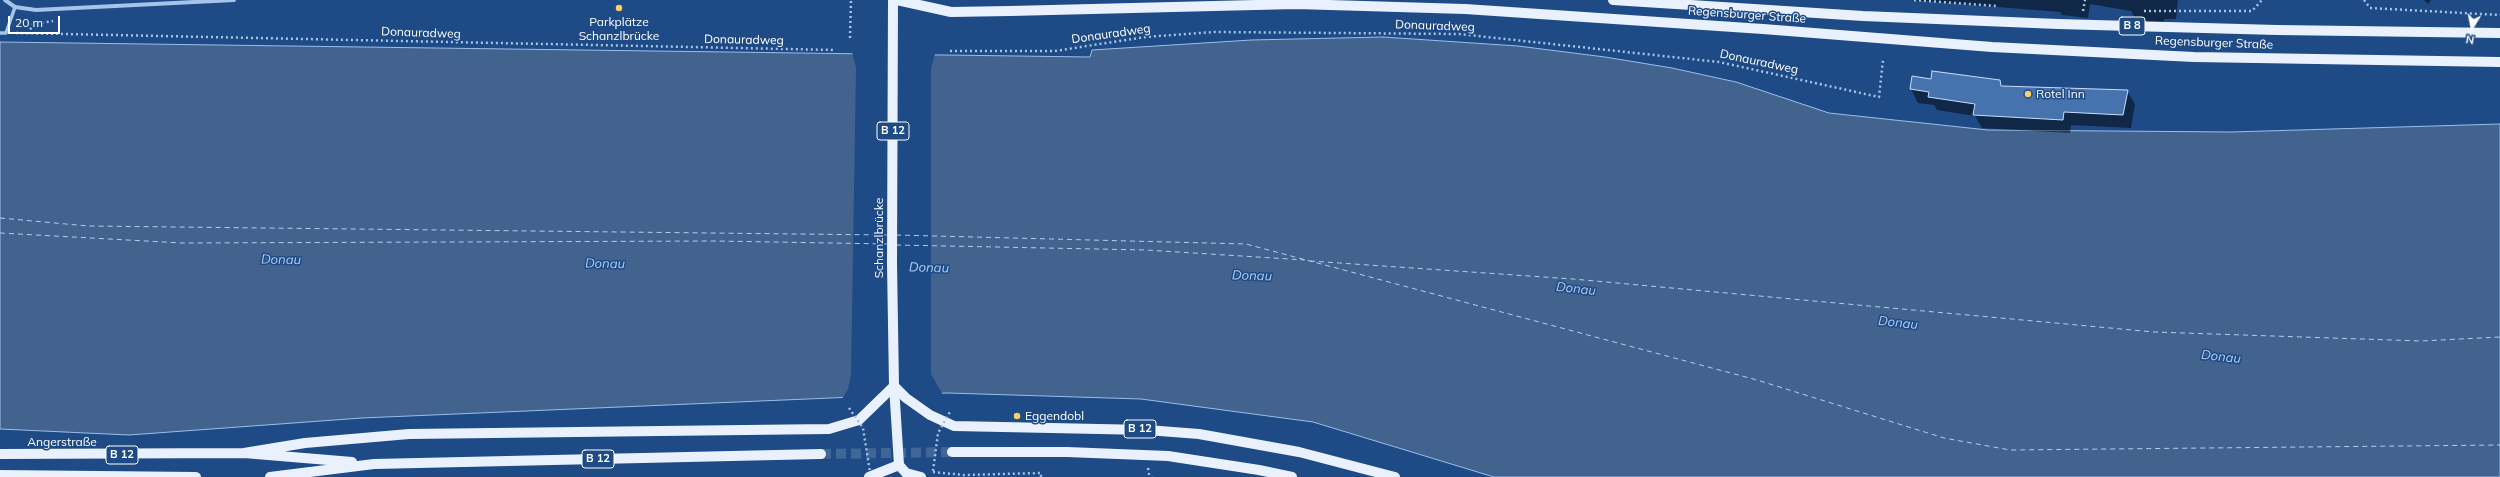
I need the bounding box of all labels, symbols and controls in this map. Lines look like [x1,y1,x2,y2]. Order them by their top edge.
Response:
marker: Parkplätze Schanzlbrücke [614,3,624,13]
street label: Regensburger Straße [1687,4,1807,26]
scale bar [10,8,62,34]
north arrow [2452,8,2492,48]
text: 20 m [15,15,43,30]
place label: Parkplätze Schanzlbrücke [579,15,659,43]
street label: Donauradweg [1395,17,1475,35]
road number: B 8 [2119,17,2145,35]
street label: Donauradweg [1071,21,1151,47]
street label: Donauradweg [381,24,461,42]
street label: Donauradweg [704,32,784,48]
text: N [2465,32,2475,47]
street label: Regensburger Straße [2155,34,2273,52]
street label: Donauradweg [1718,47,1800,77]
place label: Rotel Inn [2036,87,2085,101]
marker: Rotel Inn [2023,89,2033,99]
road number: B 12 [877,122,909,140]
street label: Schanzlbrücke [872,198,886,278]
water label: Donau [261,252,301,268]
water label: Donau [585,256,625,272]
water label: Donau [909,260,949,276]
water label: Donau [1232,268,1272,284]
water label: Donau [1555,279,1597,299]
water label: Donau [1877,313,1919,333]
water label: Donau [2200,347,2242,367]
place label: Eggendobl [1025,409,1084,423]
marker: Eggendobl [1012,411,1022,421]
road number: B 12 [1124,420,1156,438]
street label: Angerstraße [27,435,97,449]
road number: B 12 [106,446,138,464]
road number: B 12 [582,450,614,468]

